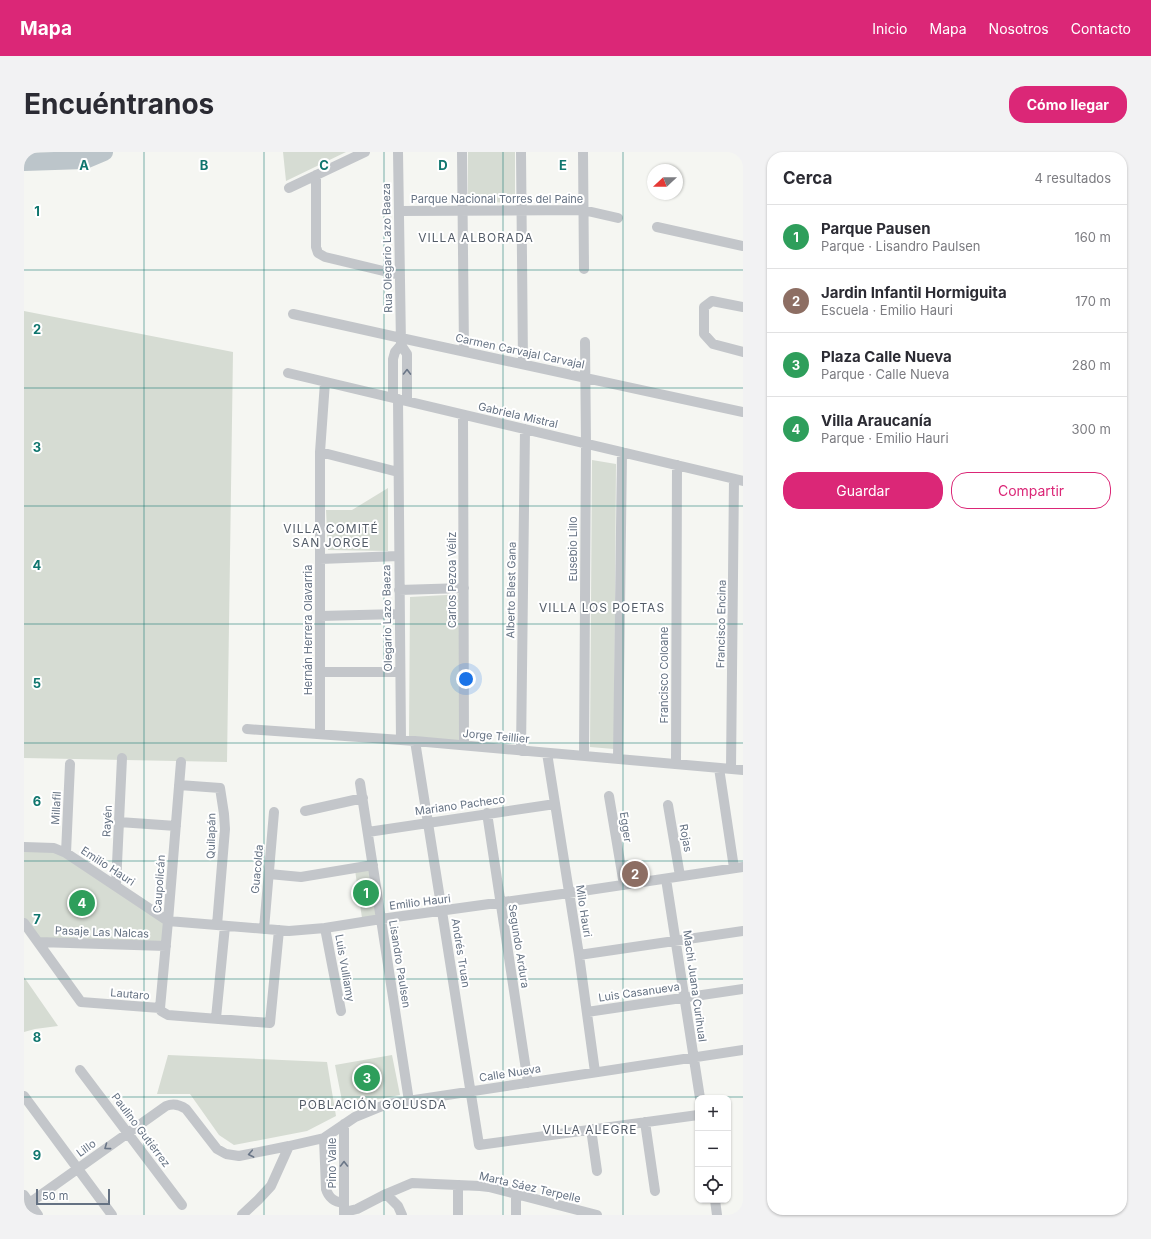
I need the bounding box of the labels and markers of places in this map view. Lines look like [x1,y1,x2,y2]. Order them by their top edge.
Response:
pin: 2 [622,859,648,889]
pin: 1 [353,878,379,908]
pin: 4 [69,888,95,918]
pin: 3 [354,1063,380,1093]

